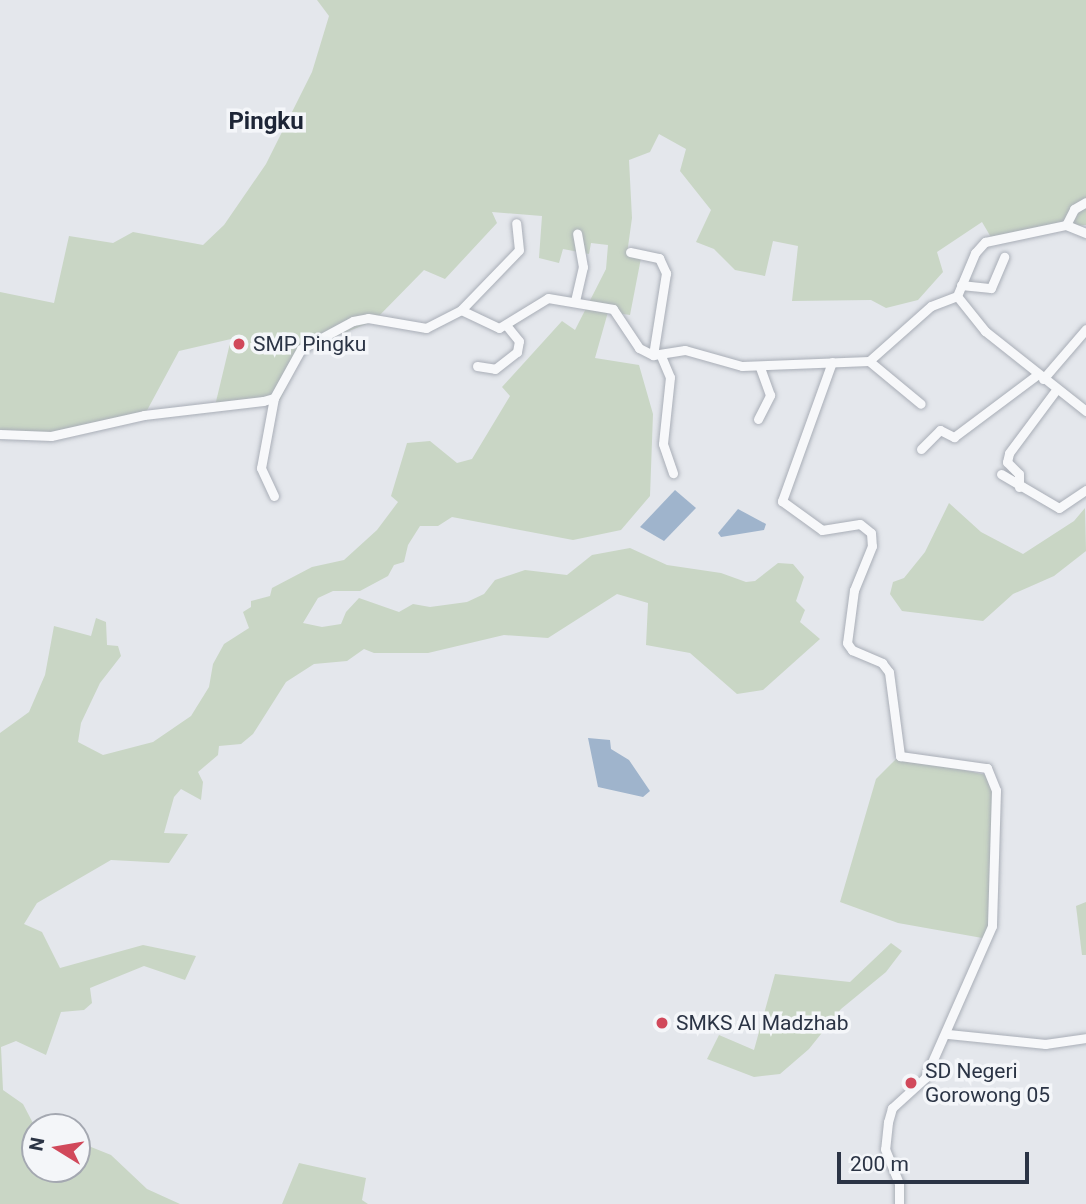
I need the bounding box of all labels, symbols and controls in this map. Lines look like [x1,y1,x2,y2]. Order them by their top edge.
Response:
district label: Pingku [228,108,304,136]
place label: SMP Pingku [253,331,366,357]
marker: SMP Pingku [231,336,247,352]
place label: SMKS Al Madzhab [676,1010,848,1036]
marker: SMKS Al Madzhab [654,1015,670,1031]
place label: SD Negeri Gorowong 05 [925,1058,1050,1108]
marker: SD Negeri Gorowong 05 [903,1075,919,1091]
north arrow [21,1113,91,1183]
text: N [24,1136,49,1153]
scale bar [841,1138,1034,1182]
text: 200 m [850,1152,909,1176]

